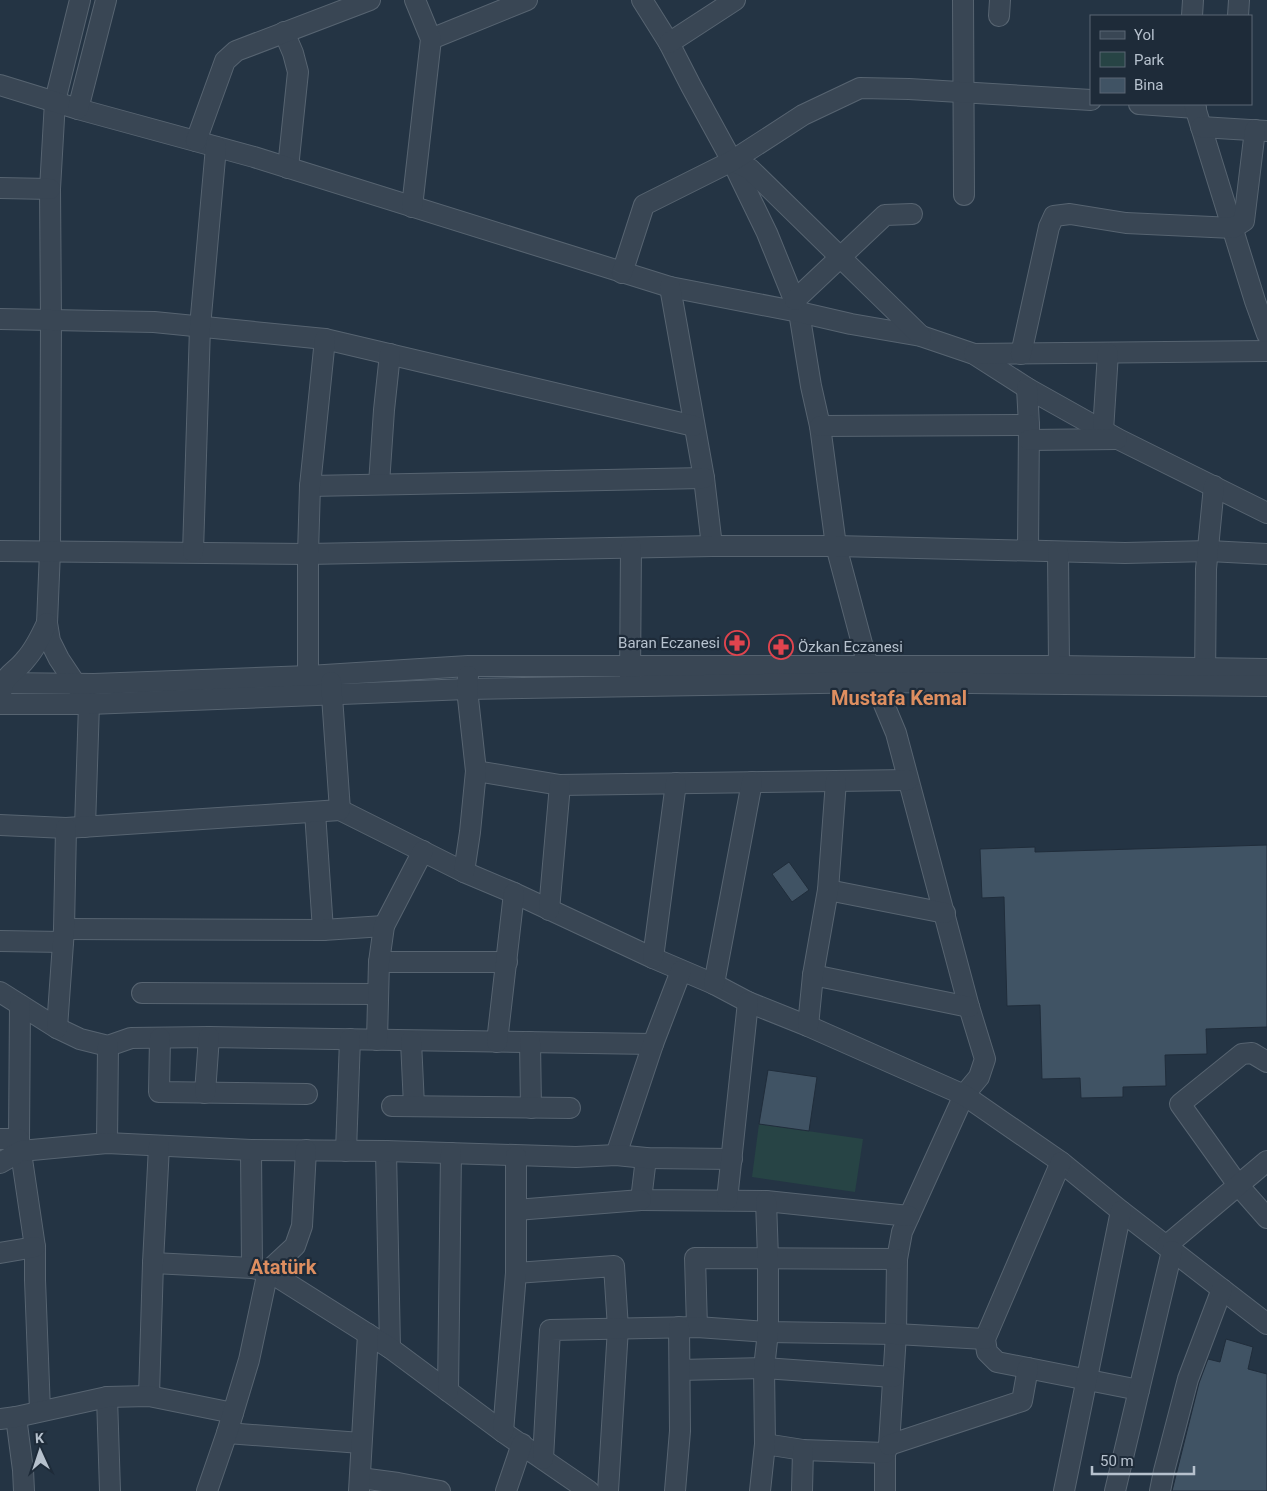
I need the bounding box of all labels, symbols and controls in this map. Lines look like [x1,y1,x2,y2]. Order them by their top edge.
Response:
legend [1090,15,1252,105]
text: Yol [1134,26,1155,44]
text: Park [1134,51,1165,69]
text: Bina [1134,76,1163,94]
pharmacy icon: Baran Eczanesi [724,630,750,656]
place label: Baran Eczanesi [618,634,720,652]
pharmacy icon: Özkan Eczanesi [768,634,794,660]
place label: Özkan Eczanesi [798,638,903,656]
district label: Mustafa Kemal [831,686,967,710]
district label: Atatürk [250,1255,317,1279]
north arrow [15,1426,65,1476]
text: K [34,1430,44,1446]
scale bar [1092,1444,1194,1476]
text: 50 m [1100,1452,1134,1470]

